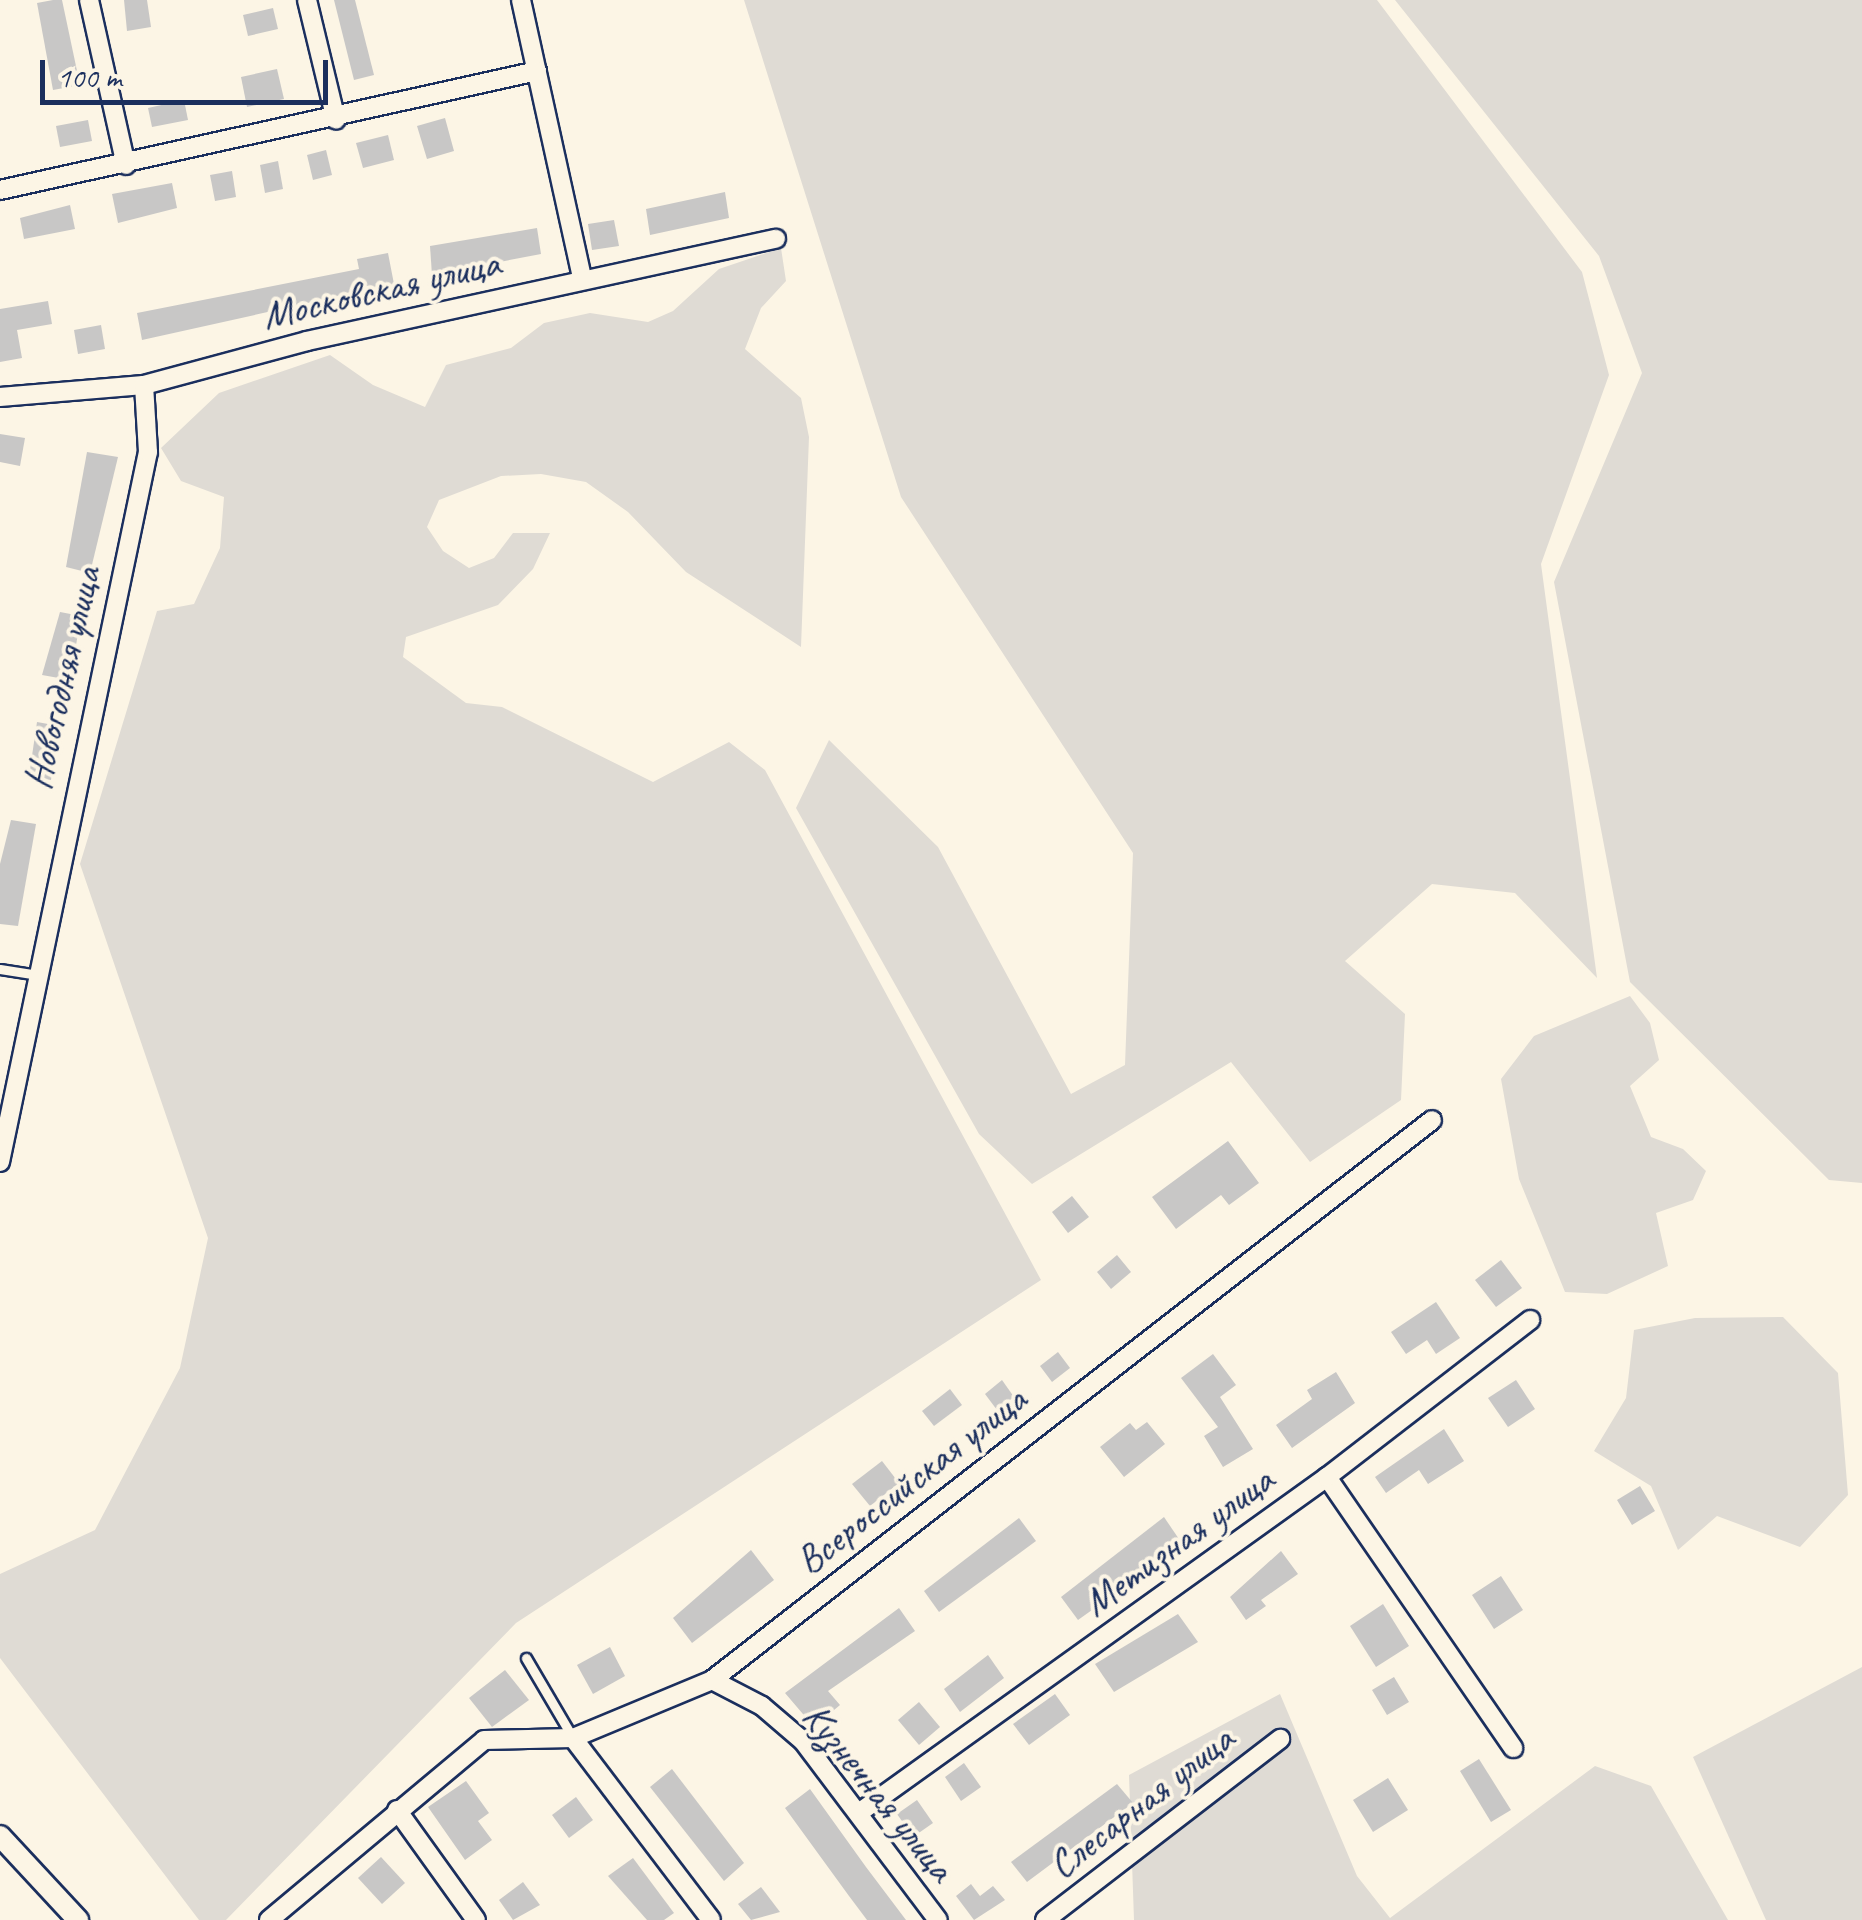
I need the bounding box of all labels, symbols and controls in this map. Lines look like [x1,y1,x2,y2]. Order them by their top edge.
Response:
scale bar [45,40,332,102]
text: 100 m [57,58,122,96]
street label: Московская улица [257,238,505,340]
street label: Новогодняя улица [13,560,111,796]
street label: Всероссийская улица [785,1374,1037,1586]
street label: Метизная улица [1072,1455,1284,1627]
street label: Кузнечная улица [791,1692,967,1892]
street label: Слесарная улица [1037,1714,1245,1890]

